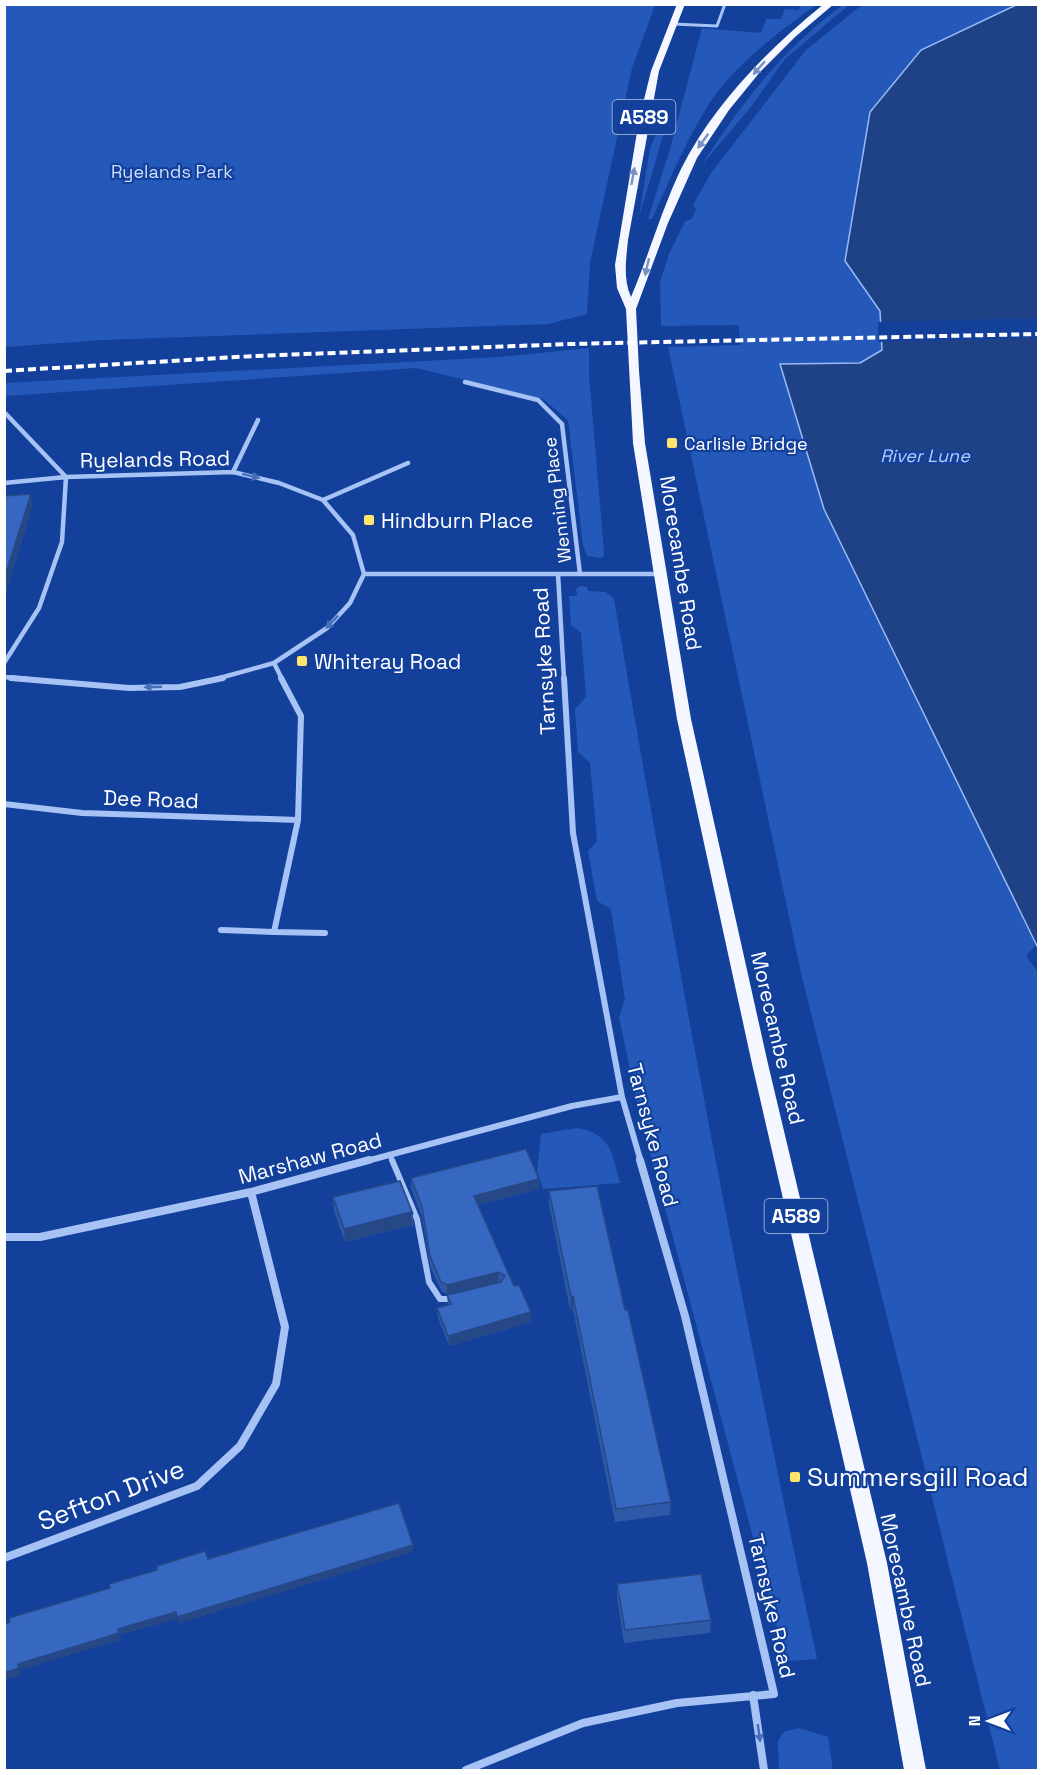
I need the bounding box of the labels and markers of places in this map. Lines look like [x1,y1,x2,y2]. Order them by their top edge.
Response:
place label: Carlisle Bridge [684,432,808,455]
marker: Carlisle Bridge [665,436,679,450]
place label: Hindburn Place [381,507,533,534]
marker: Hindburn Place [362,513,376,527]
place label: Whiteray Road [314,648,461,675]
marker: Whiteray Road [295,654,309,668]
place label: Summersgill Road [807,1460,1029,1494]
marker: Summersgill Road [788,1470,802,1484]

